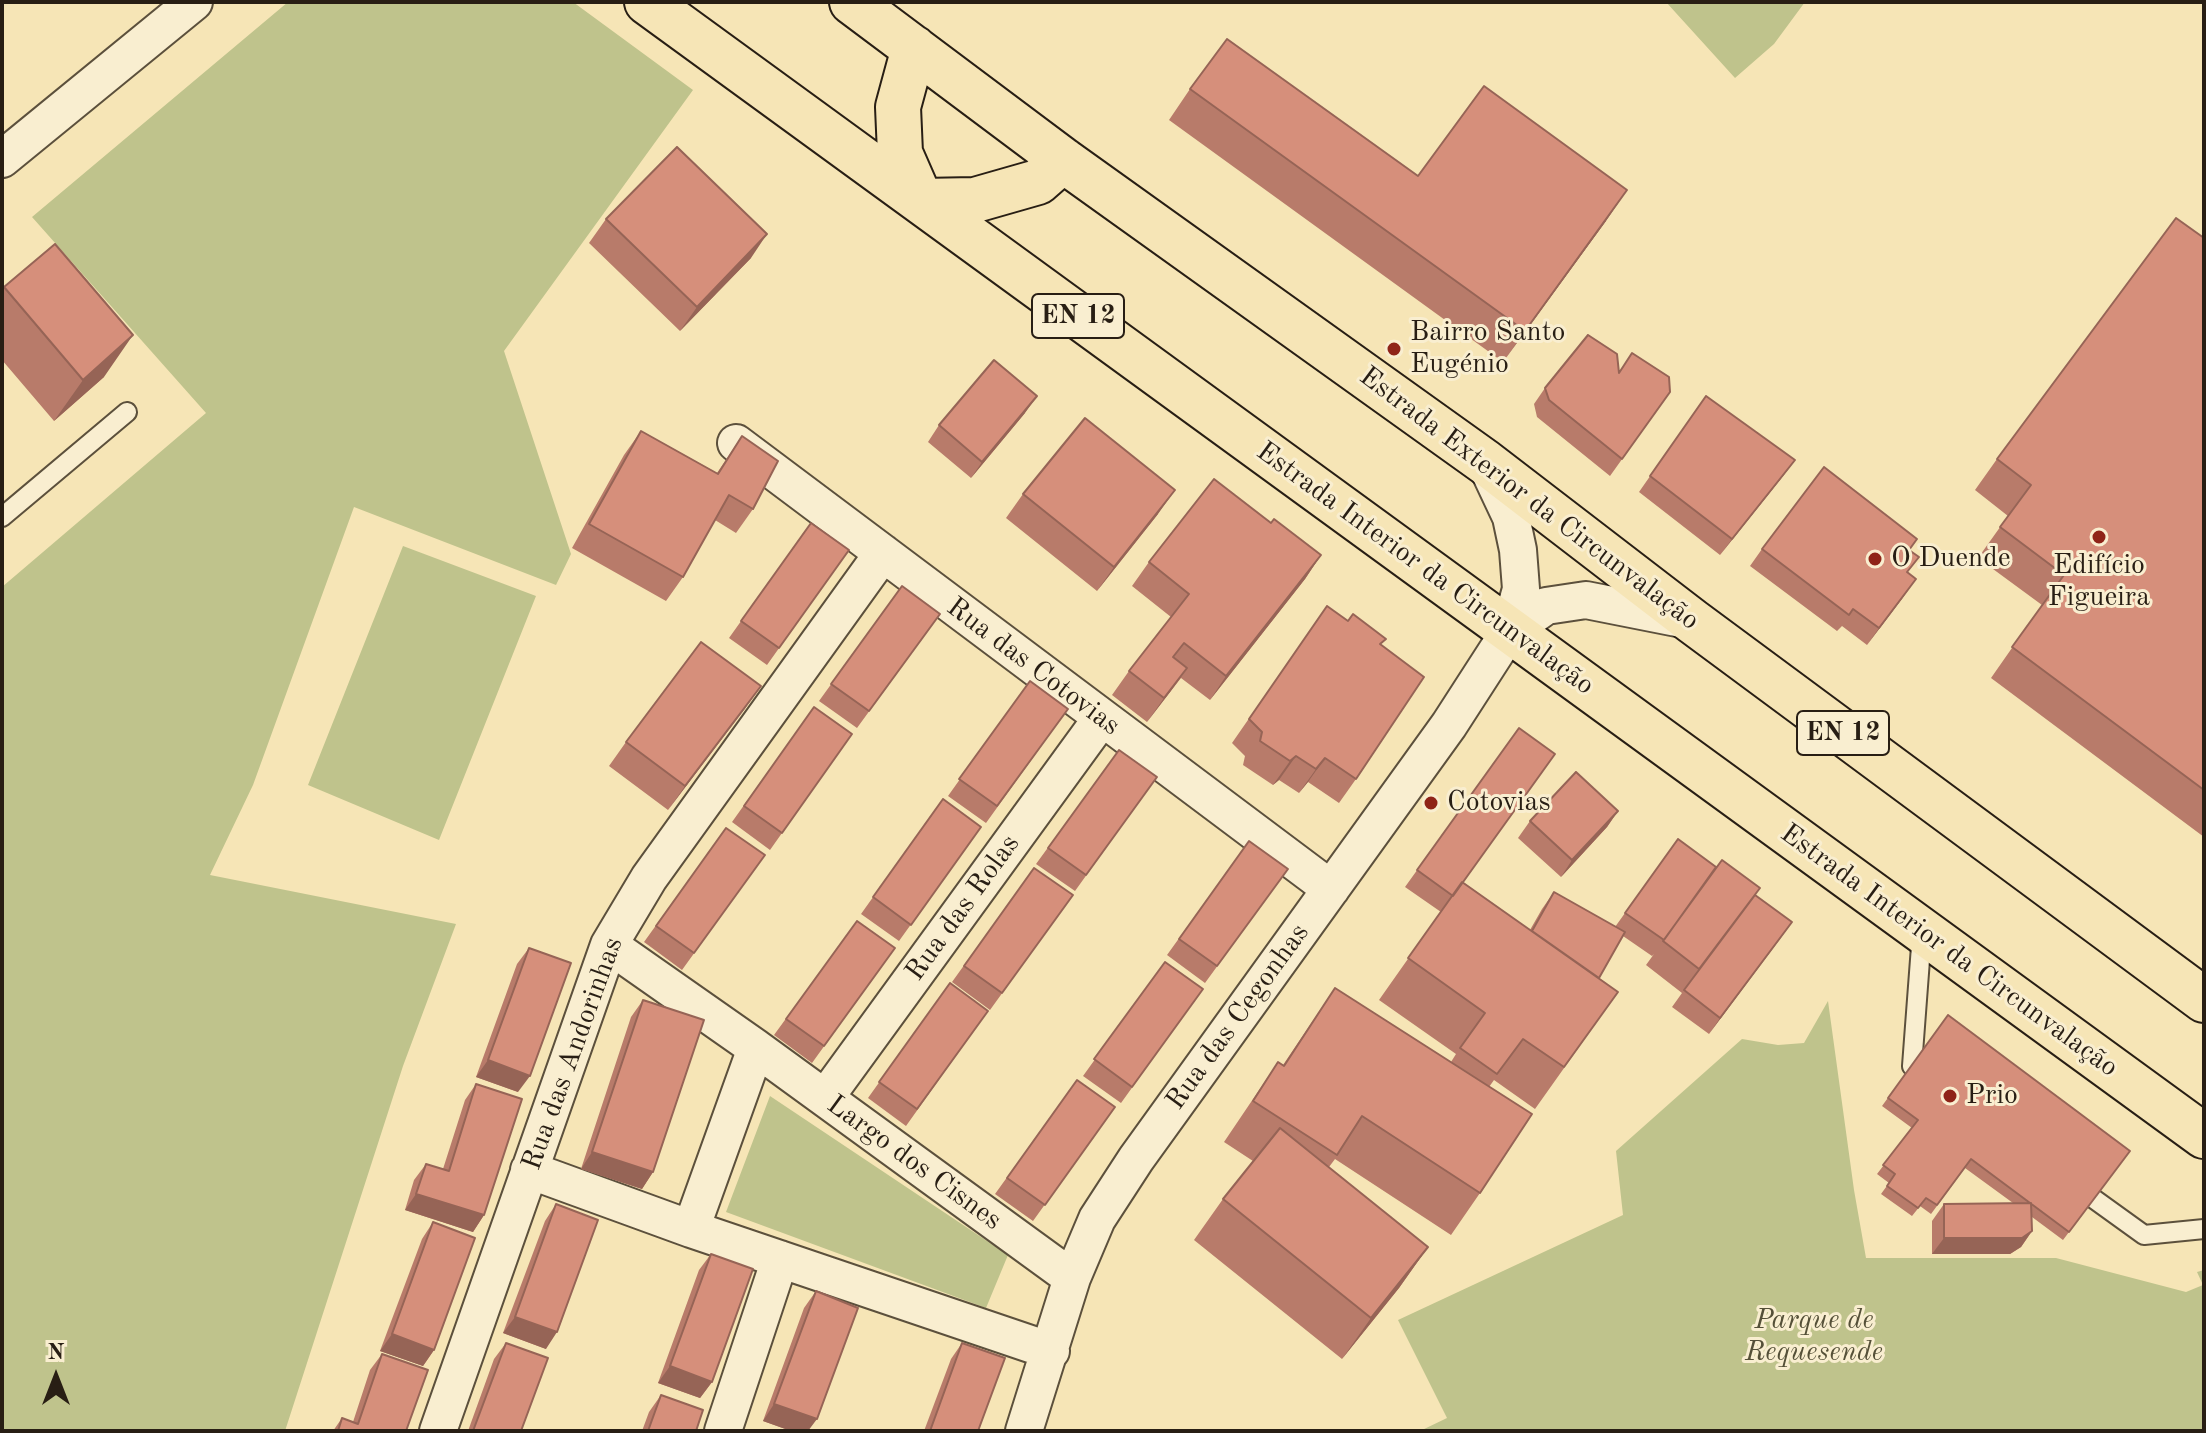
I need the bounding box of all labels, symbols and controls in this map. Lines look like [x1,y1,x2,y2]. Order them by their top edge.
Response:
road number: EN 12 [1032,294,1124,338]
place label: Bairro Santo Eugénio [1410,316,1565,382]
marker: Bairro Santo Eugénio [1385,340,1403,358]
street label: Estrada Exterior da Circunvalação [1352,360,1706,638]
street label: Estrada Interior da Circunvalação [1250,435,1600,703]
marker: Edifício Figueira [2090,528,2108,546]
place label: O Duende [1891,542,2011,576]
place label: Edifício Figueira [2048,549,2150,615]
marker: O Duende [1866,550,1884,568]
street label: Rua das Cotovias [940,591,1126,743]
road number: EN 12 [1797,711,1889,755]
place label: Cotovias [1447,786,1551,820]
marker: Cotovias [1422,794,1440,812]
street label: Estrada Interior da Circunvalação [1774,817,2124,1085]
street label: Rua das Rolas [899,828,1027,988]
street label: Rua das Cegonhas [1159,917,1317,1117]
street label: Rua das Andorinhas [515,933,631,1175]
place label: Prio [1966,1079,2018,1113]
marker: Prio [1941,1087,1959,1105]
street label: Largo dos Cisnes [820,1088,1008,1238]
park label: Parque de Requesende [1745,1304,1883,1370]
north arrow [16,1337,96,1417]
text: N [48,1342,64,1364]

